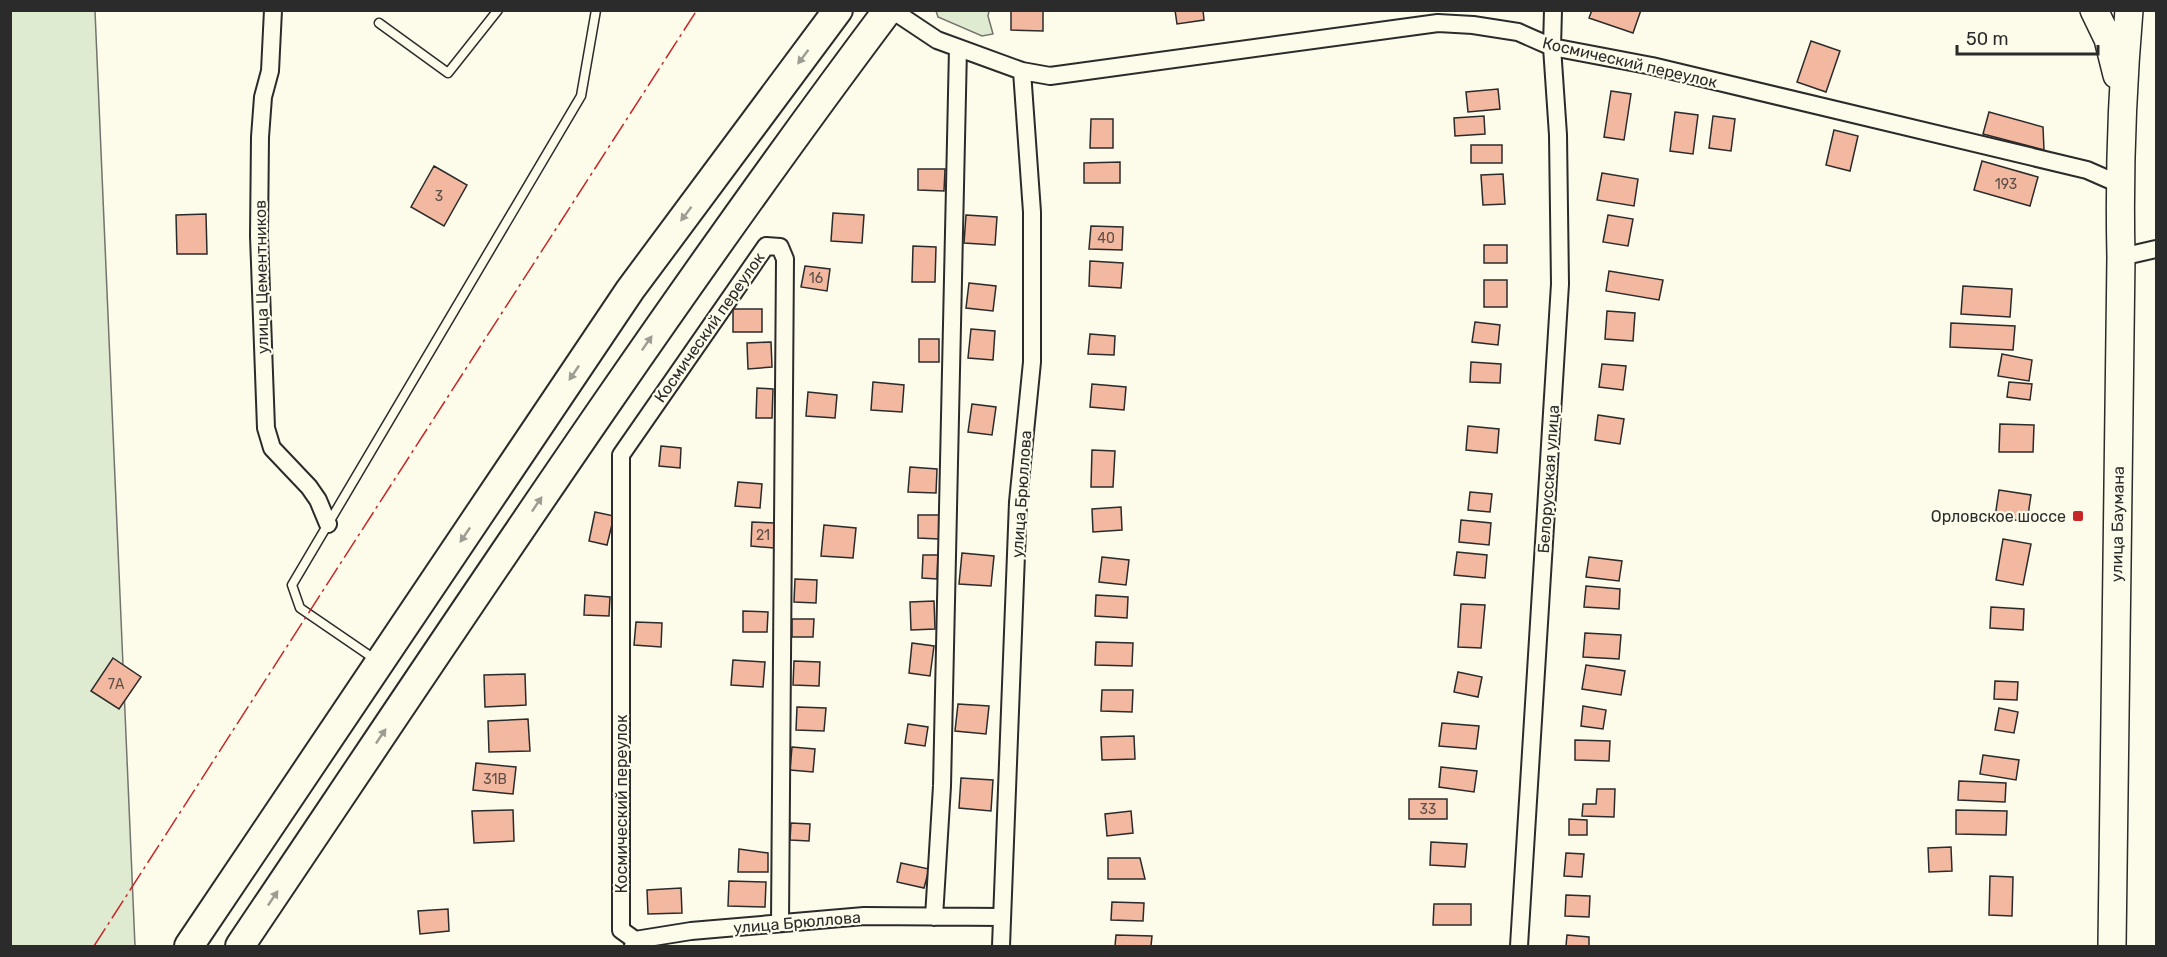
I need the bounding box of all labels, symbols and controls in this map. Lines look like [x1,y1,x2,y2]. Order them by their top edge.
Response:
scale bar [1957,18,2098,56]
text: 50 m [1966,28,2009,50]
street label: Космический переулок [1541,33,1720,92]
one-way arrow [797,49,809,65]
house number: 193 [1995,176,2017,193]
house number: 3 [435,188,443,205]
street label: улица Цементников [251,200,272,354]
one-way arrow [681,206,693,221]
house number: 40 [1097,230,1115,247]
street label: Космический переулок [650,248,769,406]
house number: 16 [809,270,823,287]
one-way arrow [641,336,653,352]
one-way arrow [569,365,580,381]
street label: Белорусская улица [1534,404,1563,554]
street label: улица Брюллова [1008,430,1035,558]
street label: улица Баумана [2107,466,2128,582]
one-way arrow [531,497,543,513]
place label: Орловское шоссе [1931,507,2066,526]
marker: Орловское шоссе [2071,509,2085,523]
one-way arrow [460,527,471,543]
house number: 21 [756,527,770,544]
house number: 7А [108,676,125,693]
street label: Космический переулок [612,714,631,893]
one-way arrow [376,728,387,744]
house number: 31В [483,771,507,788]
house number: 33 [1420,801,1436,818]
one-way arrow [267,890,278,906]
street label: улица Брюллова [733,907,862,938]

